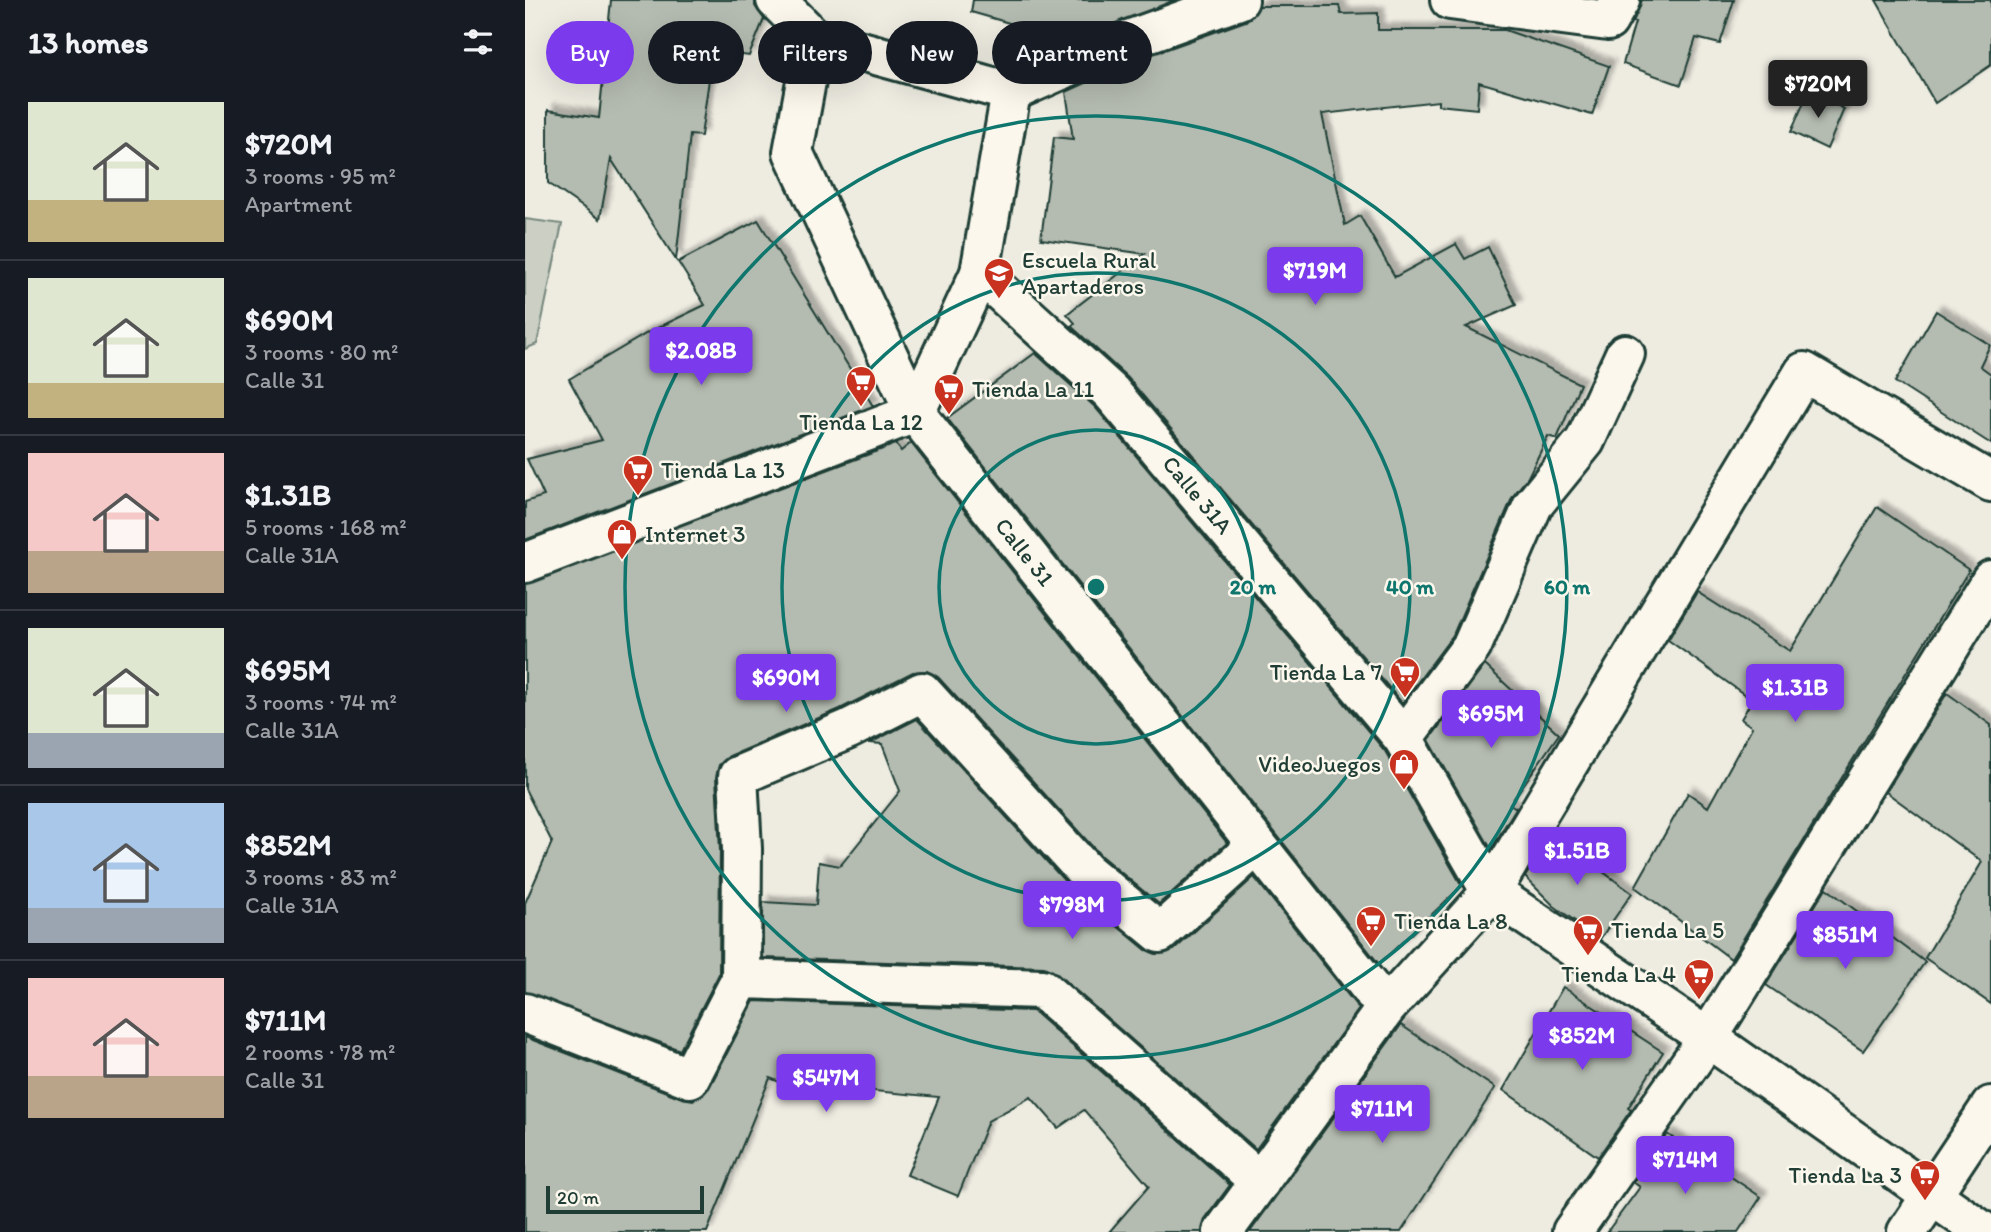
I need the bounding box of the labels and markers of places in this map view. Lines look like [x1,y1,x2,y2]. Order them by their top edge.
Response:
pin: $720M [1769,60,1867,120]
place label: Escuela Rural Apartaderos [1022,246,1157,300]
pin: $719M [1266,247,1364,307]
school or university icon: Escuela Rural Apartaderos [982,256,1016,300]
pin: $2.08B [644,328,758,387]
supermarket icon: Tienda La 12 [844,364,878,408]
supermarket icon: Tienda La 11 [932,372,966,416]
place label: Tienda La 11 [972,375,1095,403]
place label: Tienda La 12 [799,408,923,436]
supermarket icon: Tienda La 13 [621,453,655,497]
place label: Tienda La 13 [661,456,785,484]
shop icon: Internet 3 [605,517,639,561]
place label: Internet 3 [645,520,746,548]
centre of rings [1084,575,1108,599]
pin: $690M [737,654,835,714]
supermarket icon: Tienda La 7 [1388,655,1422,699]
place label: Tienda La 7 [1270,658,1382,686]
pin: $1.31B [1738,664,1852,724]
pin: $695M [1442,690,1540,750]
shop icon: VideoJuegos [1387,747,1421,791]
place label: VideoJuegos [1258,750,1381,778]
pin: $1.51B [1520,828,1634,887]
pin: $798M [1023,881,1121,941]
supermarket icon: Tienda La 8 [1354,904,1388,948]
place label: Tienda La 8 [1394,907,1508,935]
pin: $851M [1796,912,1894,971]
supermarket icon: Tienda La 5 [1571,913,1605,957]
place label: Tienda La 5 [1611,916,1724,944]
supermarket icon: Tienda La 4 [1682,957,1716,1001]
place label: Tienda La 4 [1561,960,1676,988]
pin: $852M [1533,1012,1631,1072]
pin: $547M [777,1054,875,1114]
pin: $711M [1333,1086,1431,1145]
pin: $714M [1636,1136,1734,1196]
supermarket icon: Tienda La 3 [1908,1158,1942,1202]
place label: Tienda La 3 [1789,1161,1902,1189]

